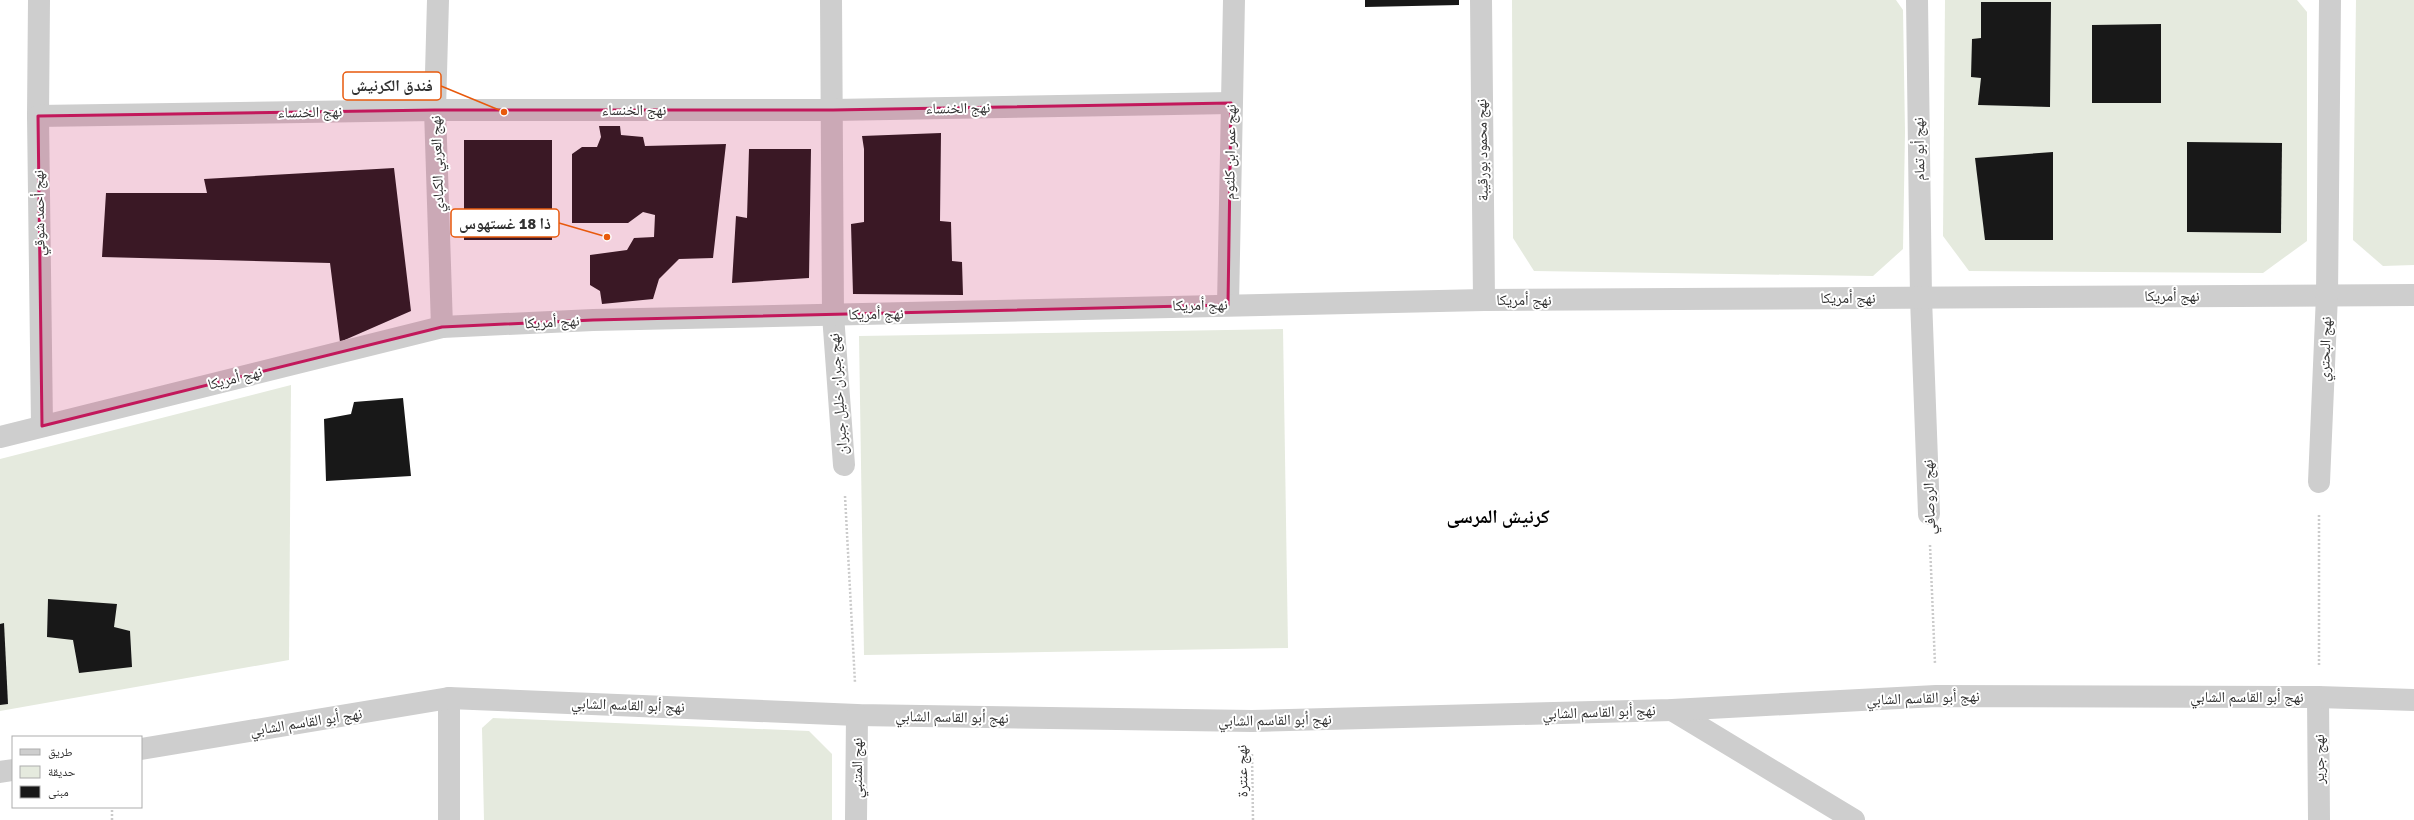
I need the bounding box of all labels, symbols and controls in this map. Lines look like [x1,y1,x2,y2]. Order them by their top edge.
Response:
callout: فندق الكرنيش [343,72,441,100]
text: فندق الكرنيش [351,76,433,96]
street label: نهج الخنساء [926,98,990,119]
street label: نهج محمود بورقيبة [1472,99,1493,201]
street label: نهج الخنساء [602,101,666,120]
street label: نهج الخنساء [278,102,342,123]
street label: نهج عمر ابن كلثوم [1220,104,1241,200]
street label: نهج العربي الكبادي [426,115,450,213]
street label: نهج أبو تمام [1909,117,1930,181]
street label: نهج أحمد شوقي [29,170,52,256]
callout: ذا 18 غستهوس [451,209,559,237]
text: ذا 18 غستهوس [459,214,551,234]
street label: نهج أمريكا [2144,287,2200,306]
street label: نهج أمريكا [1820,289,1876,308]
street label: نهج أمريكا [1496,291,1552,310]
street label: نهج أمريكا [1172,296,1228,315]
street label: نهج أمريكا [848,305,904,324]
street label: نهج أمريكا [524,312,580,333]
street label: نهج البحتري [2315,316,2338,382]
street label: نهج جبران خليل جبران [825,332,852,455]
street label: نهج أمريكا [206,363,264,394]
street label: نهج الروصافي [1919,459,1942,535]
district label: كرنيش المرسى [1446,505,1550,529]
street label: نهج أبو القاسم الشابي [1866,687,1980,712]
street label: نهج أبو القاسم الشابي [2190,688,2304,709]
street label: نهج أبو القاسم الشابي [571,694,685,719]
street label: نهج أبو القاسم الشابي [1542,701,1656,726]
street label: نهج أبو القاسم الشابي [249,704,364,743]
street label: نهج أبو القاسم الشابي [895,707,1009,730]
street label: نهج أبو القاسم الشابي [1218,710,1332,733]
street label: نهج جرير [2310,734,2329,785]
legend [12,736,142,808]
street label: نهج المتنبي [848,738,869,798]
street label: نهج عنترة [1233,744,1252,797]
text: طريق [48,745,73,760]
text: حديقة [48,765,76,780]
text: مبنى [48,785,69,800]

